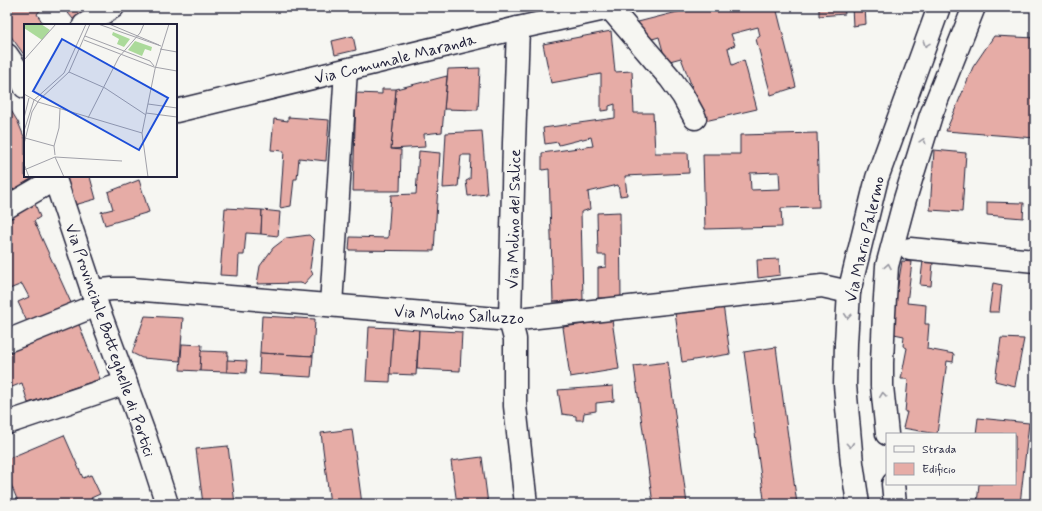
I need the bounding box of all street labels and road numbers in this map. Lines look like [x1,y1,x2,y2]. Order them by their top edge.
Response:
street label: Via Comunale Maranda [312,29,479,90]
street label: Via Molino del Salice [503,149,526,289]
street label: Via Mario Palermo [841,174,890,304]
street label: Via Provinciale Botteghelle di Portici [60,221,160,460]
street label: Via Molino Salluzzo [393,302,525,329]

